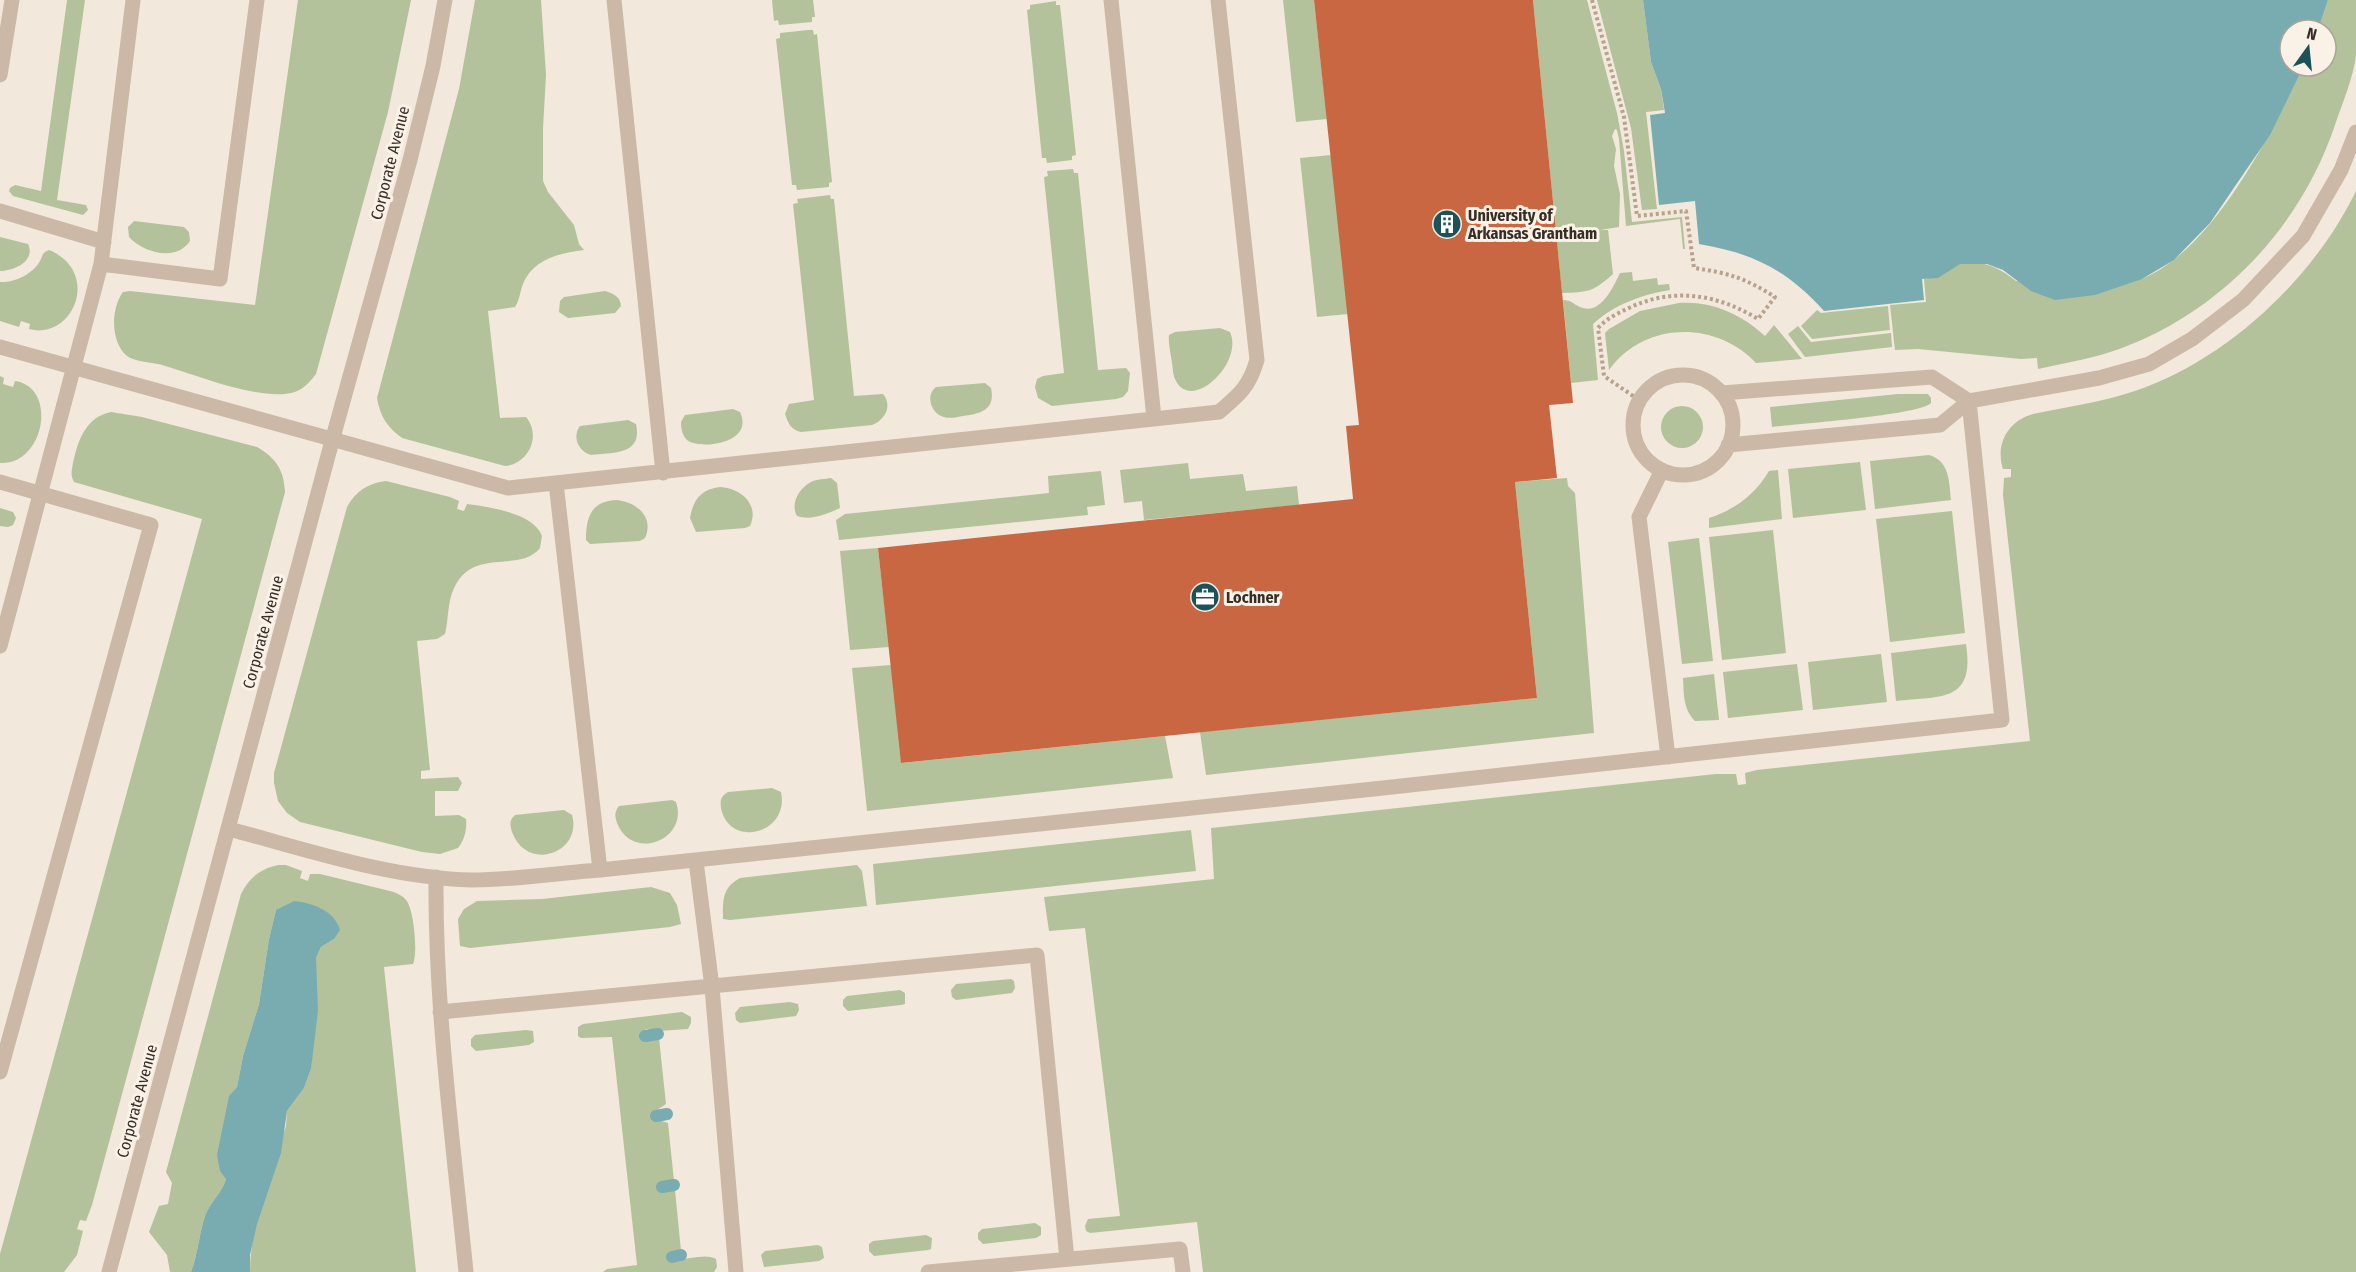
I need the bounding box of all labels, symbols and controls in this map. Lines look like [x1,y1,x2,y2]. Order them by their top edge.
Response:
north arrow [2278,18,2338,78]
text: N [2305,24,2319,44]
street label: Corporate Avenue [367,104,413,222]
place label: University of Arkansas Grantham [1467,206,1597,243]
building icon: University of Arkansas Grantham [1431,208,1463,240]
street label: Corporate Avenue [239,573,287,691]
office icon: Lochner [1189,581,1221,613]
place label: Lochner [1226,588,1280,607]
street label: Corporate Avenue [113,1042,161,1160]

